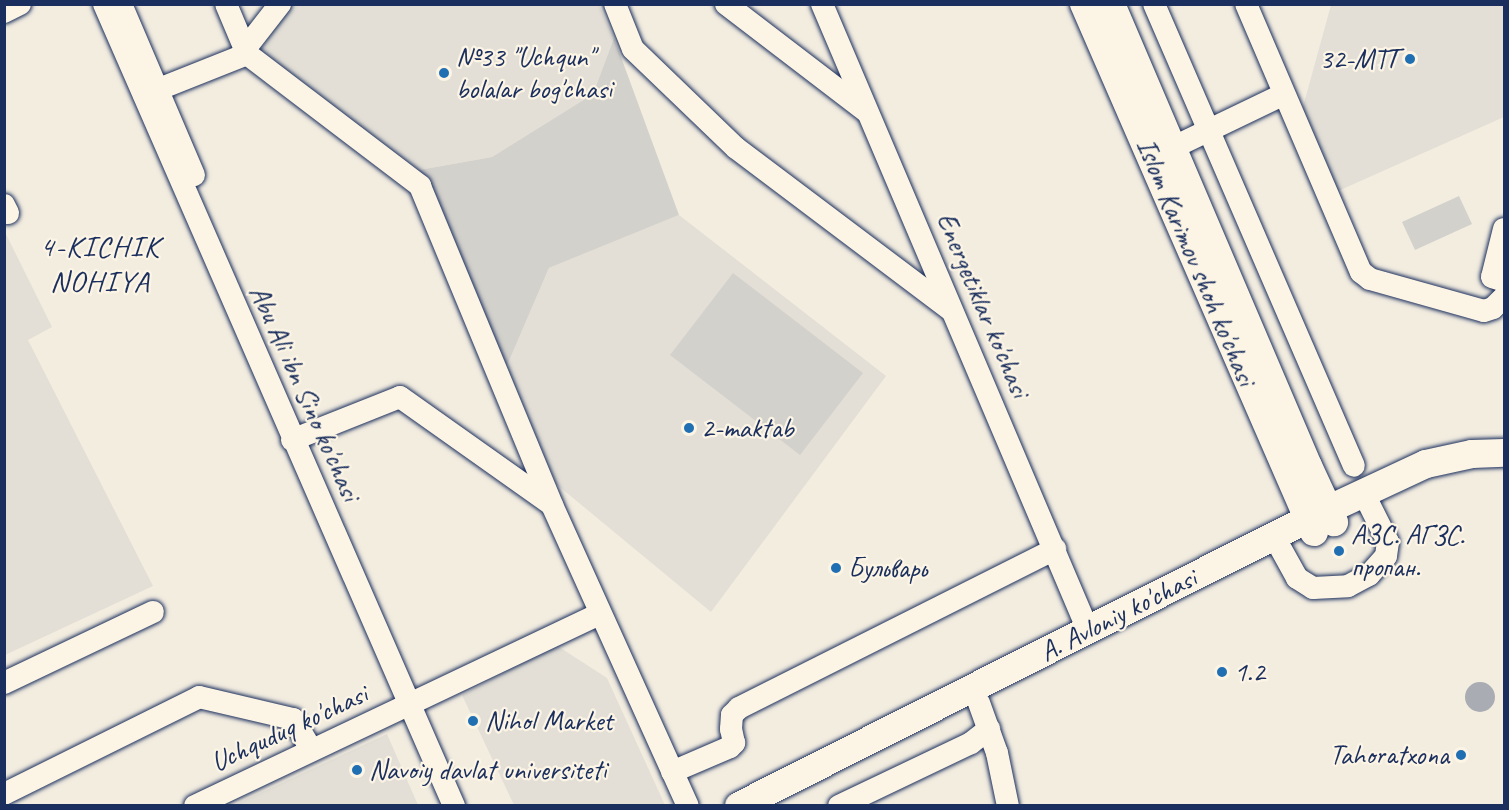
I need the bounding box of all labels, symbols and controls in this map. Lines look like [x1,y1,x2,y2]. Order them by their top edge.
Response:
place label: №33 "Uchqun" bolalar bog'chasi [456,40,612,106]
place label: 32-MTT [1320,42,1398,76]
marker: 32-MTT [1403,52,1417,66]
marker: №33 "Uchqun" bolalar bog'chasi [437,66,451,80]
street label: Islom Karimov shoh ko'chasi [1129,133,1263,391]
street label: Energetiklar ko'chasi [929,208,1037,402]
district label: 4-KICHIK NOHIYA [40,228,160,298]
street label: Abu Ali ibn Sino ko'chasi [242,280,368,506]
place label: 2-maktab [701,411,794,445]
marker: 2-maktab [682,421,696,435]
place label: АЗС. АГЗС. пропан. [1351,518,1465,584]
marker: АЗС. АГЗС. пропан. [1332,544,1346,558]
place label: Бульварь [848,551,927,585]
marker: Бульварь [829,561,843,575]
street label: A. Avloniy ko'chasi [1034,561,1202,669]
place label: 1.2 [1234,655,1265,689]
marker: 1.2 [1215,665,1229,679]
street label: Uchquduq ko'chasi [205,677,373,779]
place label: Nihol Market [485,704,613,738]
marker: Nihol Market [466,714,480,728]
place label: Tahoratxona [1329,738,1449,772]
marker: Tahoratxona [1454,748,1468,762]
place label: Navoiy davlat universiteti [369,753,607,787]
marker: Navoiy davlat universiteti [350,763,364,777]

